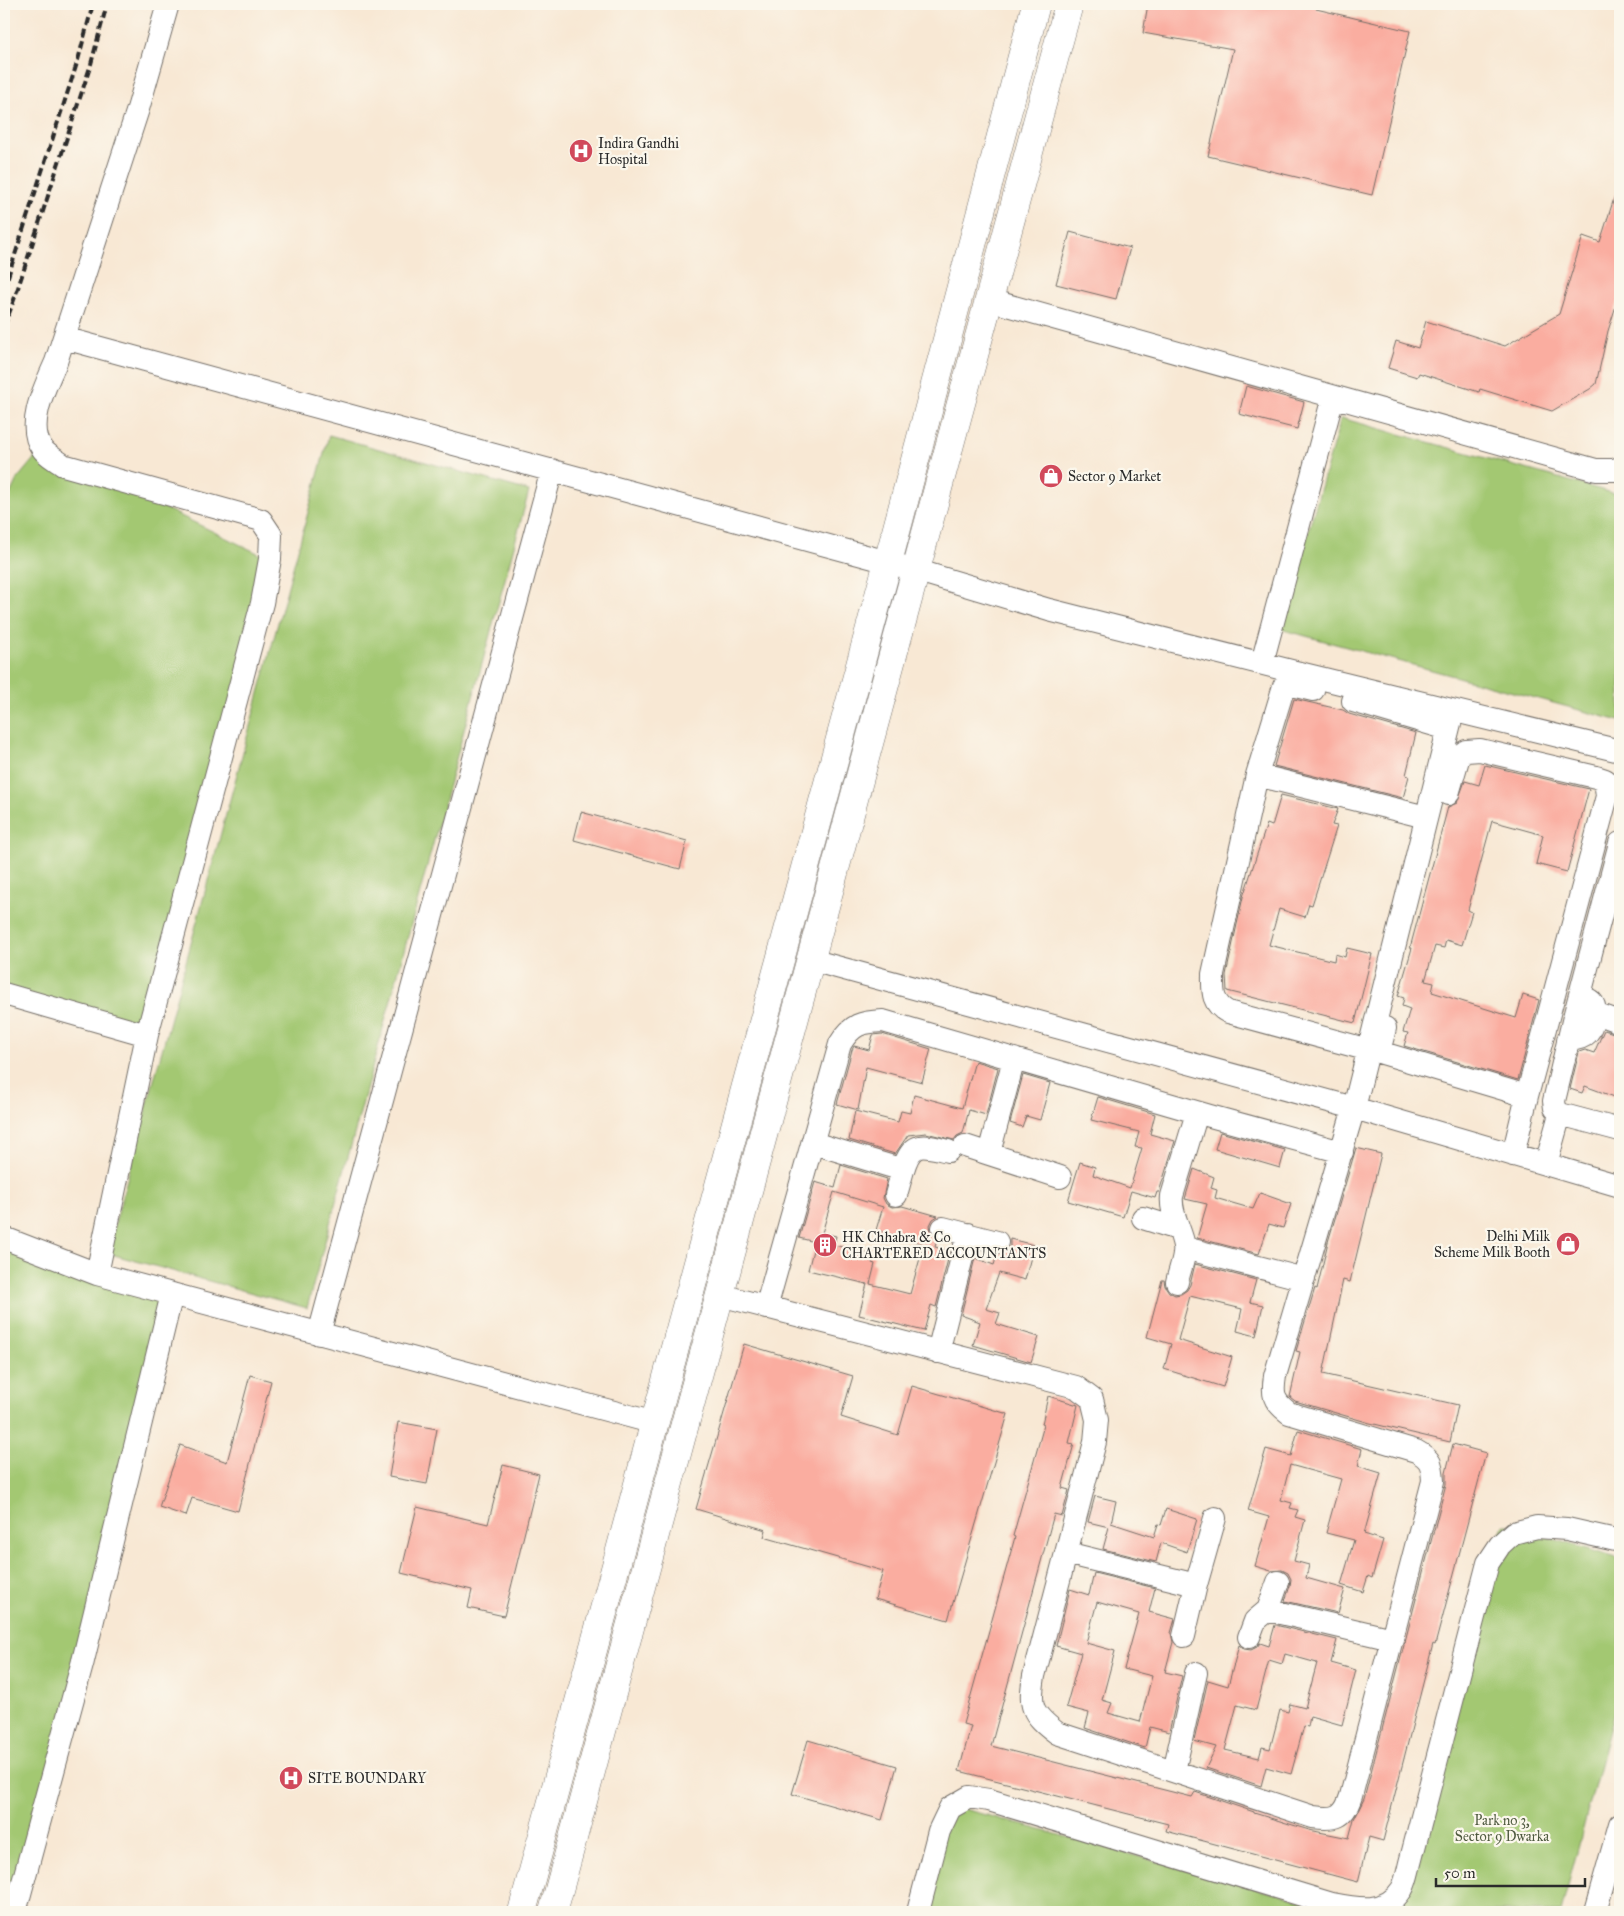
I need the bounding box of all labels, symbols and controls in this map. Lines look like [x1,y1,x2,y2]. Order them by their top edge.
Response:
place label: Indira Gandhi Hospital [598,135,679,168]
hospital icon: Indira Gandhi Hospital [568,138,594,164]
shop icon: Sector 9 Market [1038,463,1064,489]
place label: Sector 9 Market [1068,468,1161,485]
place label: Delhi Milk Scheme Milk Booth [1434,1228,1550,1261]
place label: HK Chhabra & Co CHARTERED ACCOUNTANTS [842,1229,1046,1262]
shop icon: Delhi Milk Scheme Milk Booth [1555,1231,1581,1257]
building icon: HK Chhabra & Co CHARTERED ACCOUNTANTS [812,1232,838,1258]
hospital icon: SITE BOUNDARY [278,1765,304,1791]
place label: SITE BOUNDARY [308,1770,427,1787]
park label: Park no 3, Sector 9 Dwarka [1455,1812,1549,1845]
scale bar [1436,1856,1585,1888]
text: 50 m [1444,1864,1476,1882]

